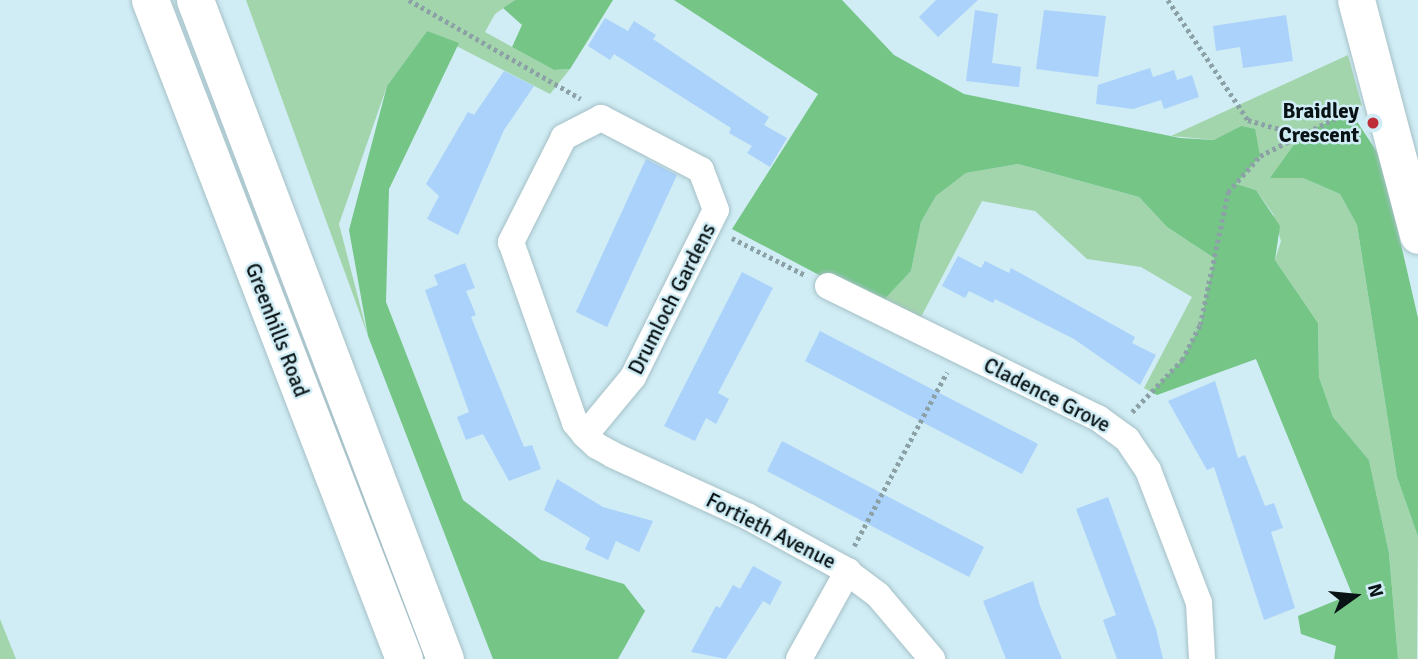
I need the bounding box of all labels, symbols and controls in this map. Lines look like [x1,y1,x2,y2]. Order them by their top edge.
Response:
place label: Braidley Crescent [1279,98,1359,148]
marker: Braidley Crescent [1365,115,1381,131]
street label: Drumloch Gardens [623,219,721,379]
street label: Greenhills Road [240,260,314,400]
street label: Cladence Grove [979,352,1115,438]
street label: Fortieth Avenue [702,487,840,575]
north arrow [1320,561,1390,631]
text: N [1362,581,1389,600]

